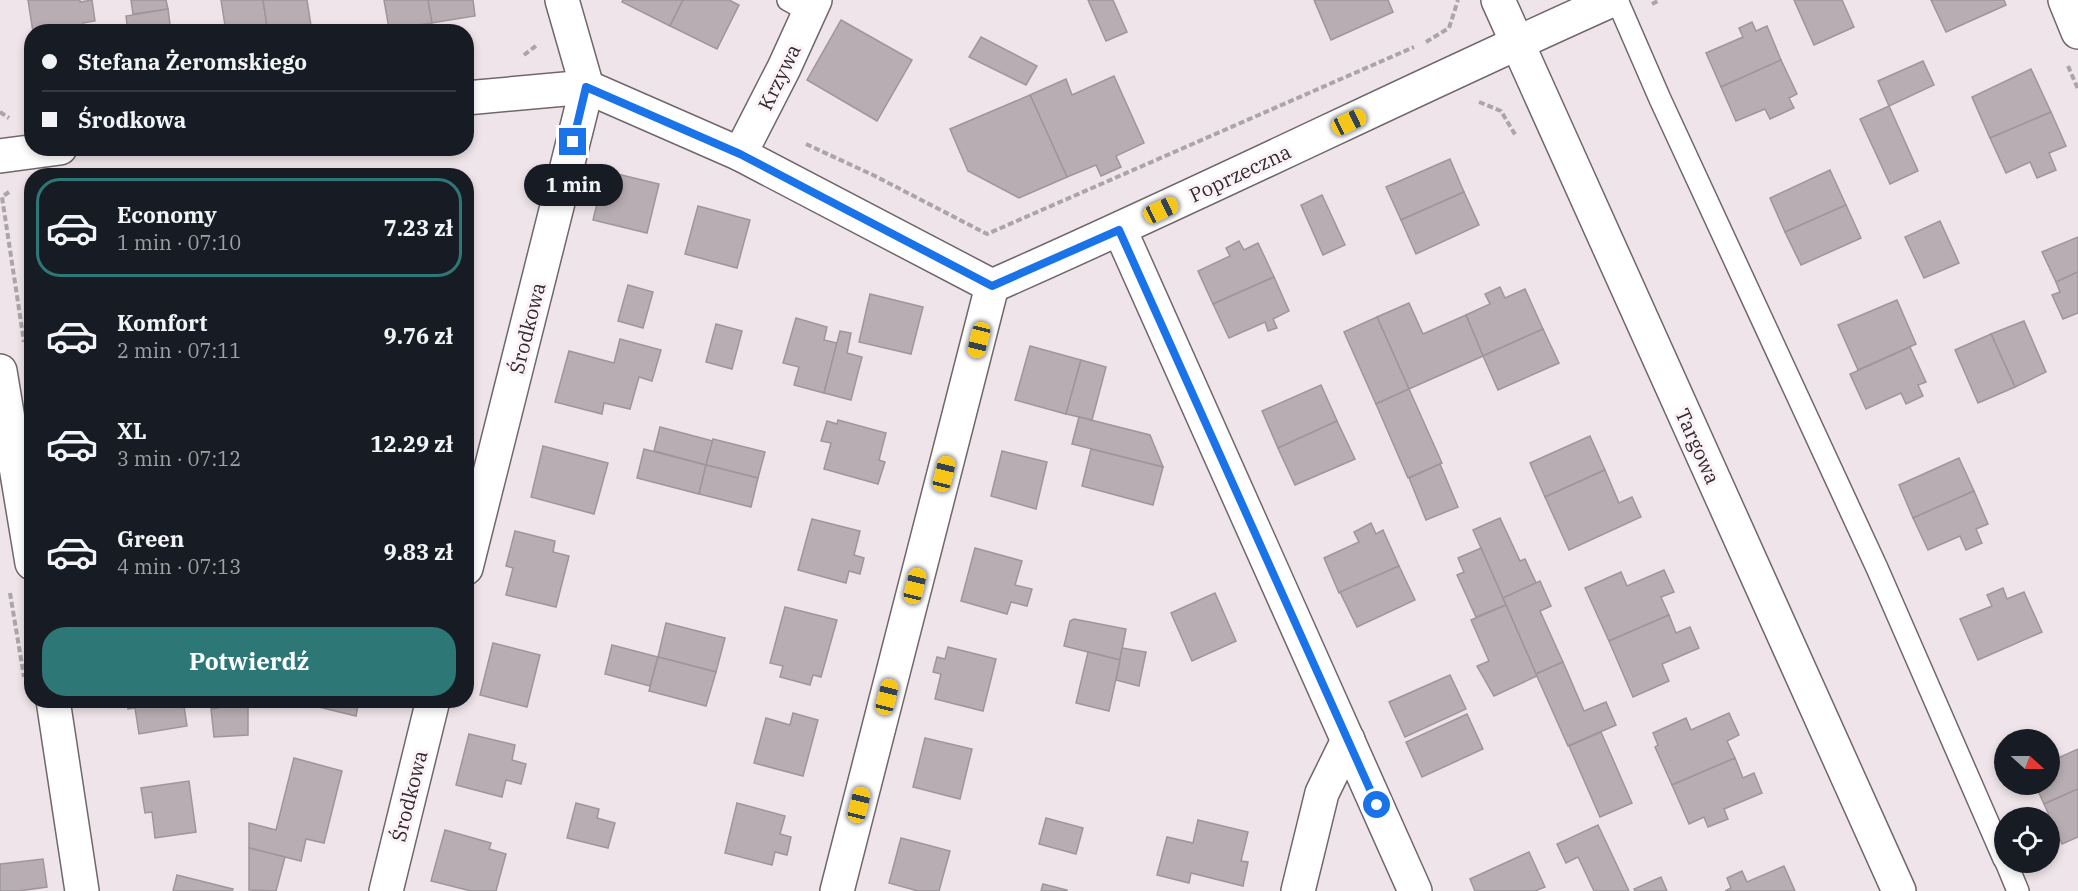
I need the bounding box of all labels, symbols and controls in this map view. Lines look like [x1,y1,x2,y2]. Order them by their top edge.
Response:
street label: Krzywa [751,39,807,115]
text: Stefana Żeromskiego [78,47,307,76]
text: Środkowa [78,105,186,134]
car [1329,106,1369,138]
route end [559,128,586,155]
street label: Poprzeczna [1185,138,1295,208]
callout: 1 min [524,163,622,205]
text: 1 min [546,171,602,198]
car [1141,194,1181,226]
text: Economy [117,200,217,229]
icon: car [45,201,99,255]
text: 7.23 zł [383,213,453,242]
text: 1 min · 07:10 [117,229,241,256]
street label: Środkowa [503,280,551,376]
text: Komfort [117,308,207,337]
icon: car [45,309,99,363]
car [966,320,992,360]
text: 9.76 zł [383,321,453,350]
text: 2 min · 07:11 [117,337,241,364]
street label: Targowa [1669,404,1727,488]
text: XL [117,416,147,445]
icon: car [45,417,99,471]
text: 12.29 zł [370,429,453,458]
text: 3 min · 07:12 [117,445,241,472]
car [931,454,957,494]
text: Green [117,524,184,553]
icon: car [45,525,99,579]
text: 9.83 zł [383,537,453,566]
text: 4 min · 07:13 [117,553,241,580]
car [902,566,928,606]
button: Potwierdź [42,627,456,696]
car [874,677,900,717]
north arrow [1994,729,2060,795]
map controls [1994,729,2060,873]
street label: Środkowa [385,748,433,844]
car [846,785,872,825]
route start [1363,791,1390,818]
button: locate [1994,807,2060,873]

